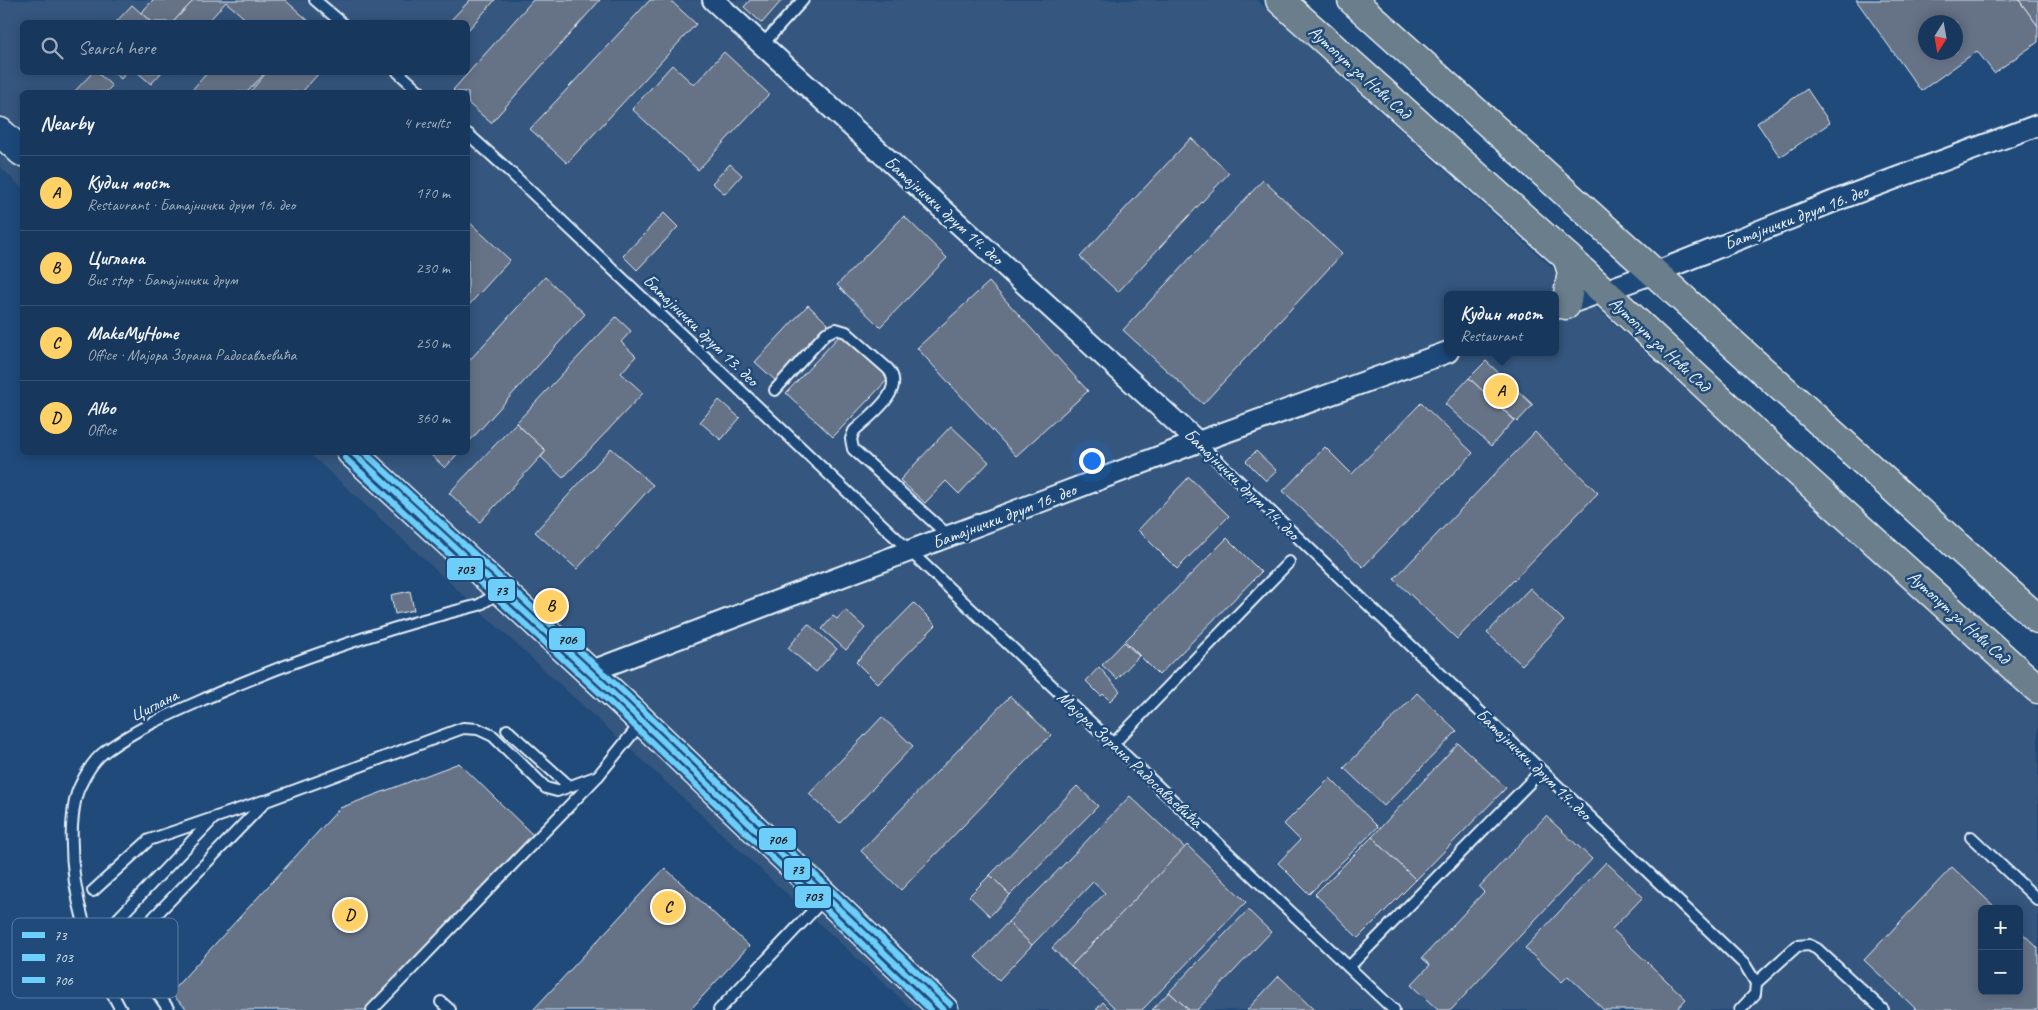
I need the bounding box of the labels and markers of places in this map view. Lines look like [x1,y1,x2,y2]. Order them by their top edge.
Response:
pin: A [1485,372,1517,410]
pin: B [535,587,567,625]
pin: C [652,888,684,926]
pin: D [334,896,366,934]

